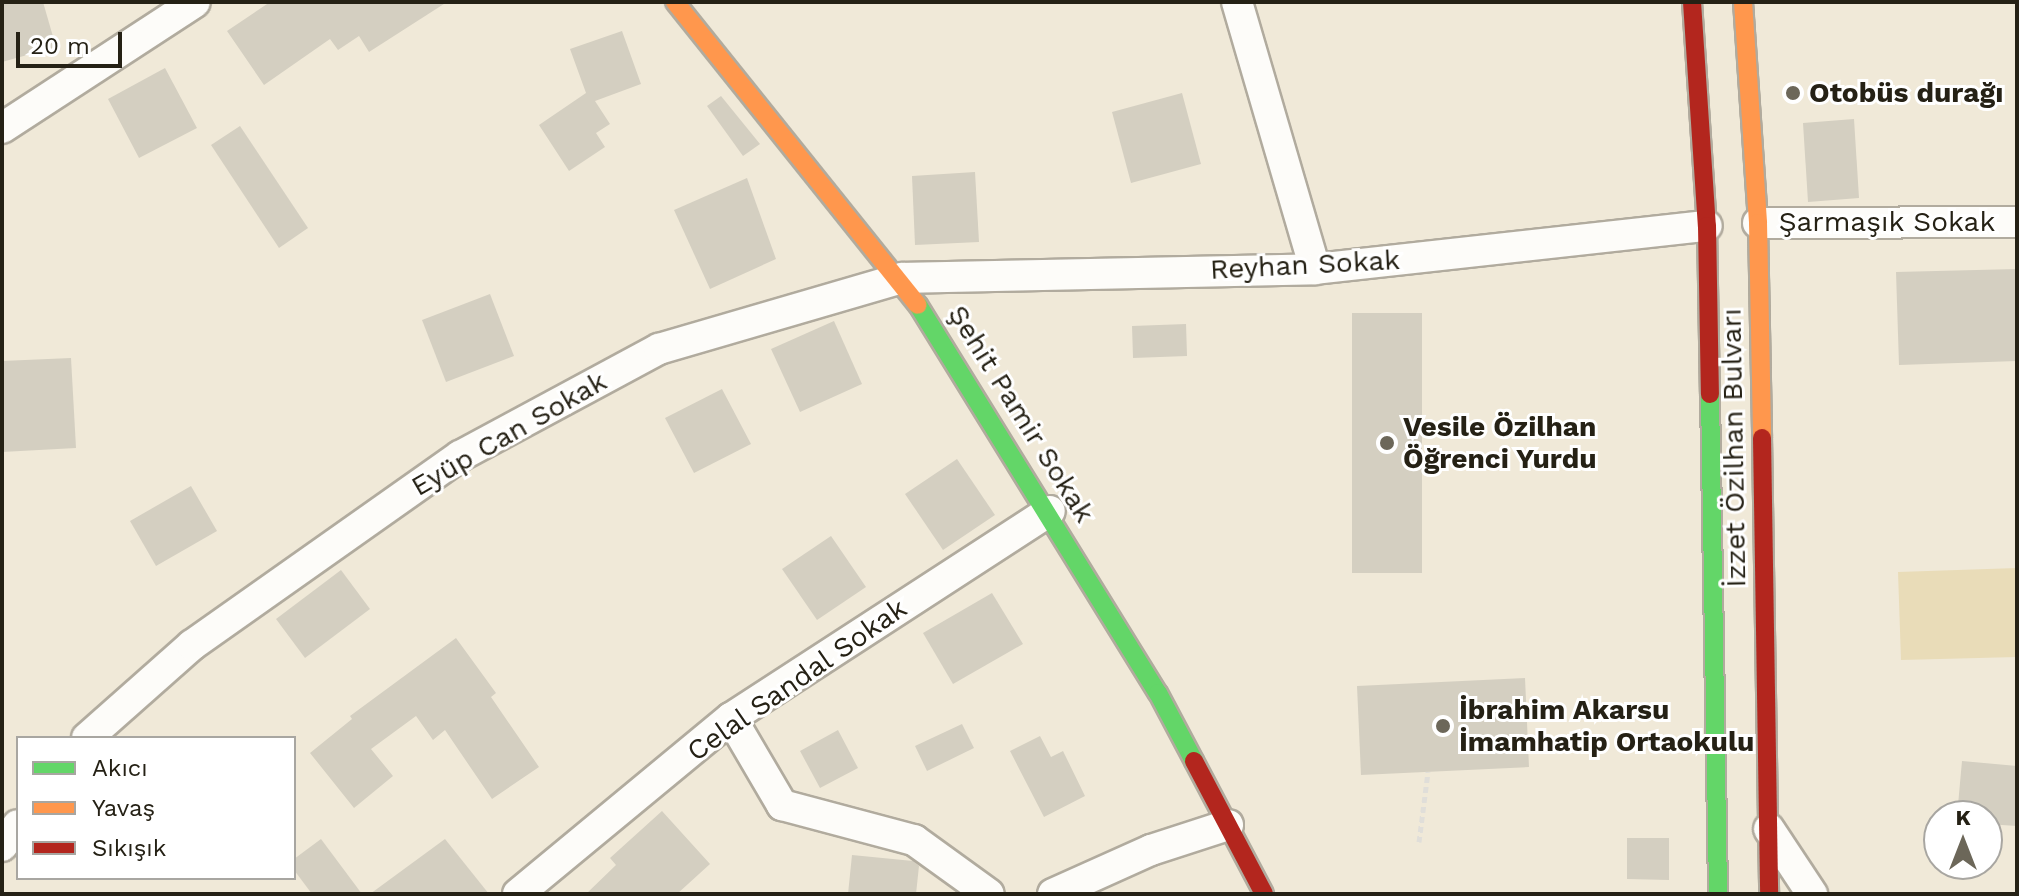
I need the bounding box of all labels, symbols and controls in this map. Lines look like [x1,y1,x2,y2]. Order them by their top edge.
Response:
scale bar [20,16,126,66]
text: 20 m [30,32,90,60]
place label: Otobüs durağı [1809,76,2003,110]
marker: Otobüs durağı [1784,84,1802,102]
street label: Şarmaşık Sokak [1778,205,1996,239]
street label: Reyhan Sokak [1209,243,1401,287]
street label: Şehit Pamir Sokak [940,299,1102,529]
street label: İzzet Özilhan Bulvarı [1715,308,1753,588]
street label: Eyüp Can Sokak [405,365,613,503]
place label: Vesile Özilhan Öğrenci Yurdu [1403,410,1597,476]
marker: Vesile Özilhan Öğrenci Yurdu [1378,434,1396,452]
street label: Celal Sandal Sokak [680,591,914,769]
place label: İbrahim Akarsu İmamhatip Ortaokulu [1459,693,1754,759]
marker: İbrahim Akarsu İmamhatip Ortaokulu [1434,717,1452,735]
legend [16,736,296,880]
text: Akıcı [92,754,148,782]
text: Yavaş [92,794,155,822]
north arrow [1923,800,2003,880]
text: K [1955,805,1971,830]
text: Sıkışık [92,834,166,862]

